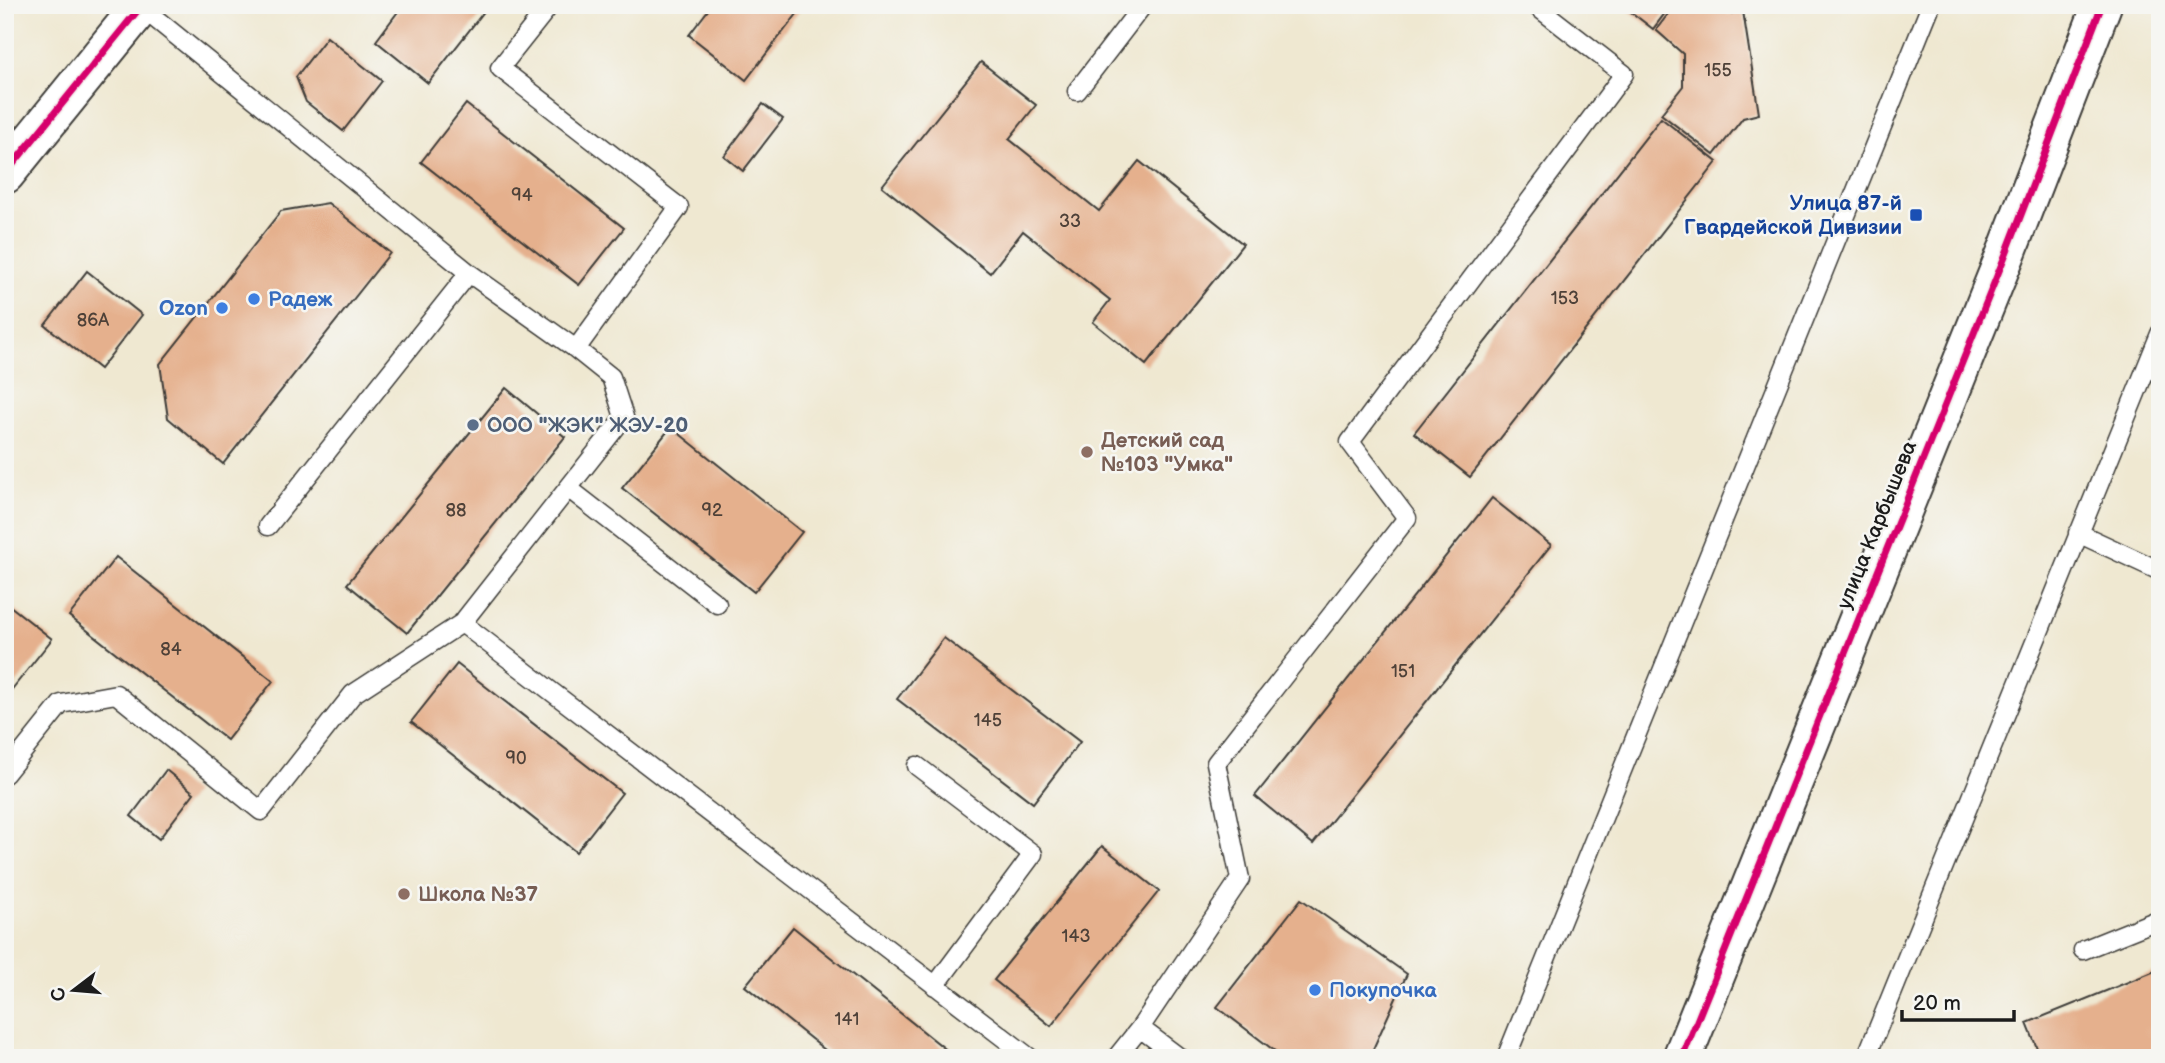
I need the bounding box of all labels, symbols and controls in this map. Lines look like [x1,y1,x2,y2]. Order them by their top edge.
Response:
house number: 155 [1704,60,1732,81]
house number: 94 [511,185,533,206]
place label: Улица 87-й Гвардейской Дивизии [1684,191,1902,240]
marker: Улица 87-й Гвардейской Дивизии [1908,207,1924,223]
house number: 33 [1059,211,1081,232]
place label: Радеж [268,287,333,312]
house number: 153 [1551,288,1579,309]
marker: Радеж [246,291,262,307]
place label: Ozon [159,296,208,321]
marker: Ozon [214,300,230,316]
house number: 86А [77,310,109,331]
place label: ООО "ЖЭК" ЖЭУ-20 [487,413,688,438]
marker: ООО "ЖЭК" ЖЭУ-20 [465,417,481,433]
place label: Детский сад №103 "Умка" [1101,428,1233,477]
street label: улица Карбышева [1832,437,1922,613]
marker: Детский сад №103 "Умка" [1079,444,1095,460]
house number: 88 [446,500,467,521]
house number: 92 [701,500,723,521]
house number: 84 [160,639,182,660]
house number: 151 [1391,661,1415,682]
house number: 145 [974,710,1002,731]
house number: 90 [506,748,527,769]
place label: Школа №37 [418,882,538,907]
marker: Школа №37 [396,886,412,902]
house number: 143 [1061,926,1091,947]
north arrow [38,954,108,1024]
place label: Покупочка [1329,978,1437,1003]
scale bar [1902,979,2014,1023]
marker: Покупочка [1307,982,1323,998]
text: С [46,985,72,1004]
text: 20 m [1913,991,1961,1016]
house number: 141 [835,1009,859,1030]

